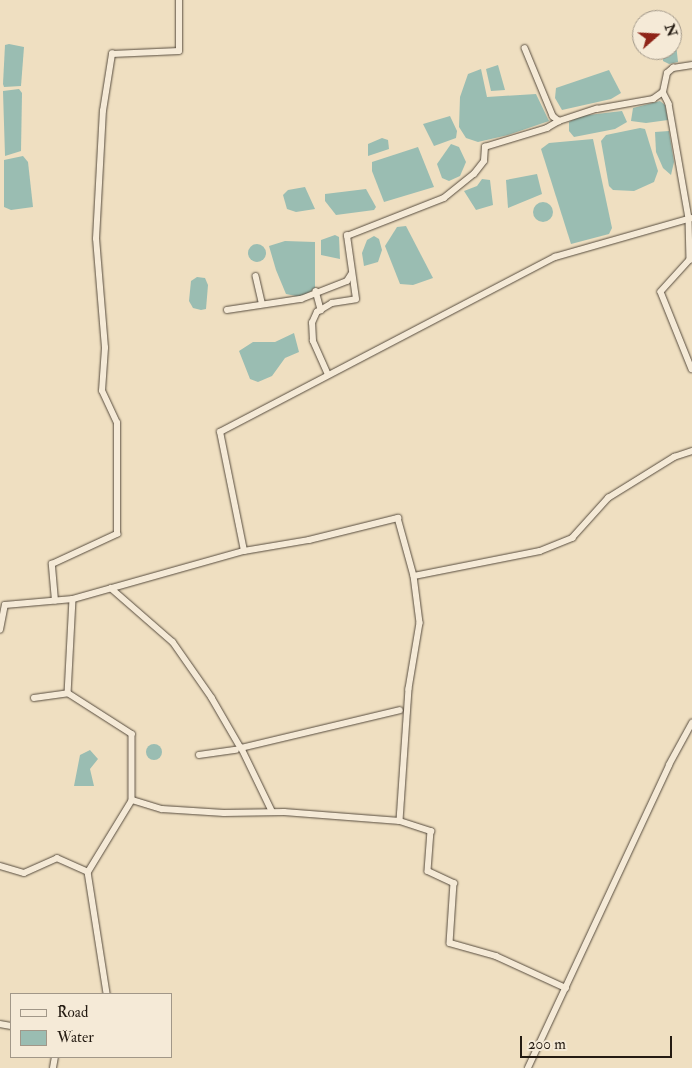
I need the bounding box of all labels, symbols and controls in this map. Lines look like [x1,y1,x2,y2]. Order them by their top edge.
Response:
north arrow [632,10,682,60]
text: N [661,22,681,39]
legend [10,993,172,1058]
text: Road [57,1003,88,1022]
scale bar [522,1026,674,1058]
text: Water [57,1028,94,1047]
text: 200 m [528,1035,566,1054]

